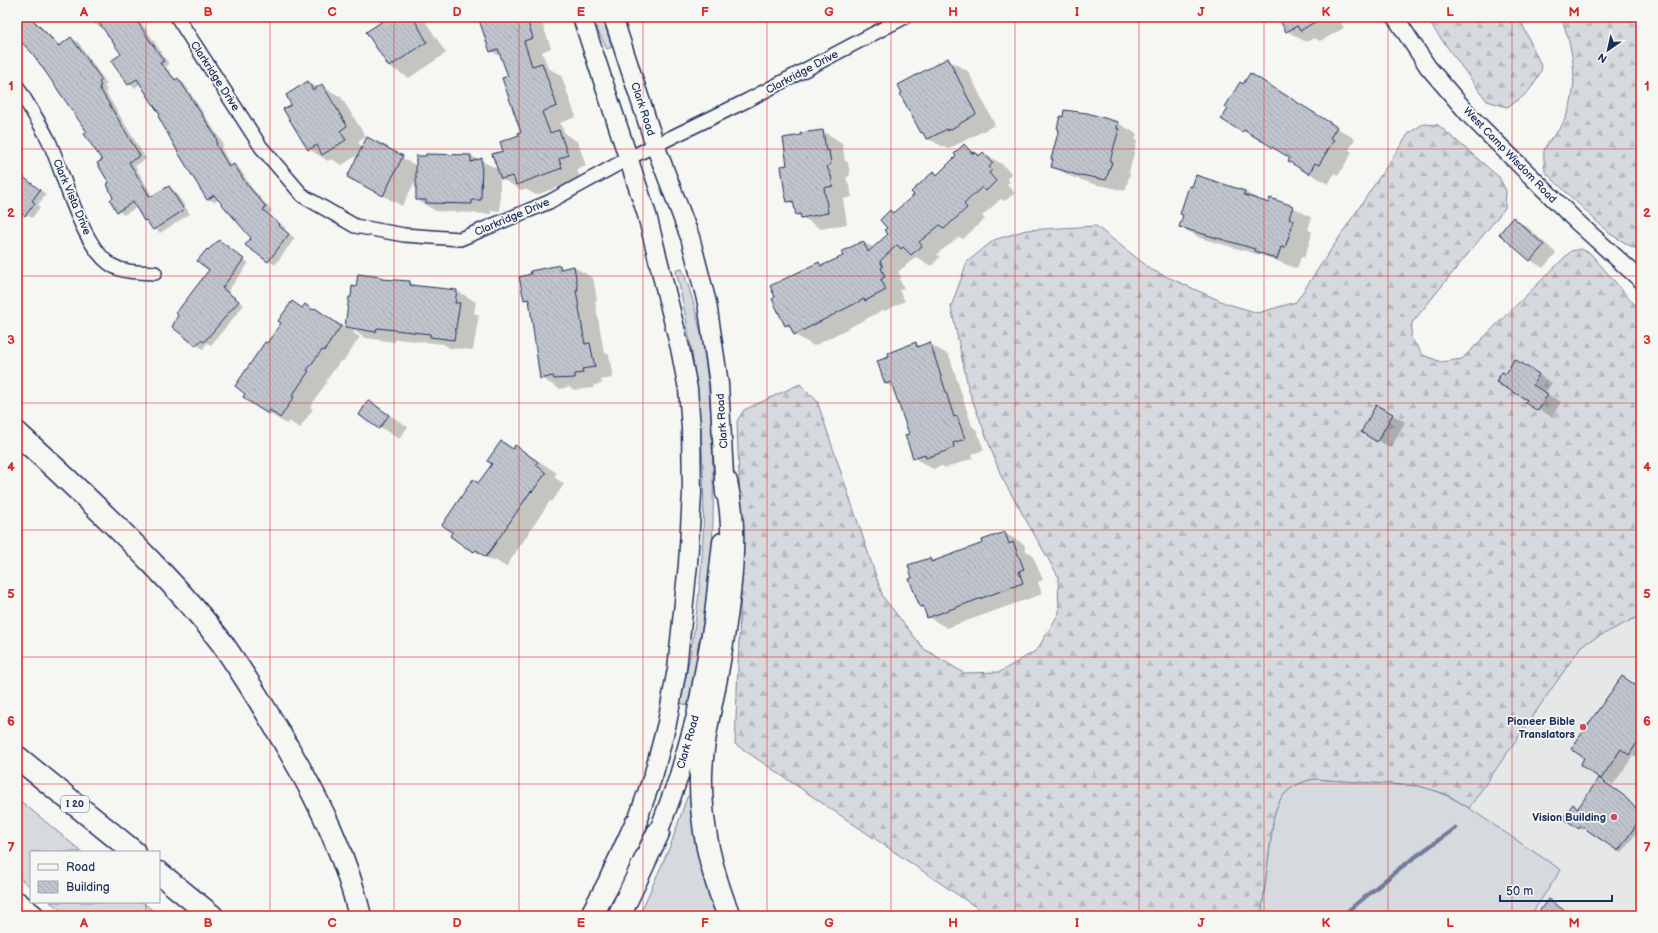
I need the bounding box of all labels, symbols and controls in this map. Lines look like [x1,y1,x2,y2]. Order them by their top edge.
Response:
text: A [79,4,88,20]
text: B [203,4,213,20]
text: C [327,4,337,20]
text: D [452,4,462,20]
text: E [577,4,586,20]
text: F [701,4,709,20]
text: G [824,4,834,20]
text: H [948,4,958,20]
text: I [1075,4,1079,20]
text: J [1197,4,1205,20]
text: K [1322,4,1331,20]
text: L [1446,4,1454,20]
text: M [1568,4,1580,20]
north arrow [1588,30,1628,70]
street label: Clarkridge Drive [188,39,243,114]
street label: Clarkridge Drive [763,47,841,97]
text: N [1596,50,1610,66]
text: 1 [8,78,14,94]
text: 1 [1644,78,1650,94]
street label: Clark Road [628,81,658,137]
street label: West Camp Wisdom Road [1461,104,1559,206]
street label: Clark Vista Drive [50,157,94,237]
street label: Clarkridge Drive [472,195,552,239]
text: 2 [7,205,15,221]
text: 2 [1643,205,1651,221]
text: 3 [7,332,15,348]
text: 3 [1643,332,1651,348]
street label: Clark Road [714,393,730,449]
text: 4 [7,459,15,475]
text: 4 [1643,459,1651,475]
text: 5 [7,586,15,602]
text: 5 [1643,586,1651,602]
text: 6 [7,713,15,729]
text: 6 [1643,713,1651,729]
street label: Clark Road [674,714,702,770]
place label: Pioneer Bible Translators [1507,715,1576,741]
marker: Pioneer Bible Translators [1578,722,1588,732]
road number: I 20 [61,796,89,812]
place label: Vision Building [1532,811,1606,824]
marker: Vision Building [1609,812,1619,822]
text: 7 [7,840,15,856]
text: 7 [1643,840,1651,856]
legend [30,851,160,903]
text: Road [66,860,95,875]
scale bar [1500,877,1612,903]
text: Building [66,880,110,895]
text: 50 m [1506,884,1533,899]
text: A [79,915,88,931]
text: B [203,915,213,931]
text: C [327,915,337,931]
text: D [452,915,462,931]
text: E [577,915,586,931]
text: F [701,915,709,931]
text: G [824,915,834,931]
text: H [948,915,958,931]
text: I [1075,915,1079,931]
text: J [1197,915,1205,931]
text: K [1322,915,1331,931]
text: L [1446,915,1454,931]
text: M [1568,915,1580,931]

